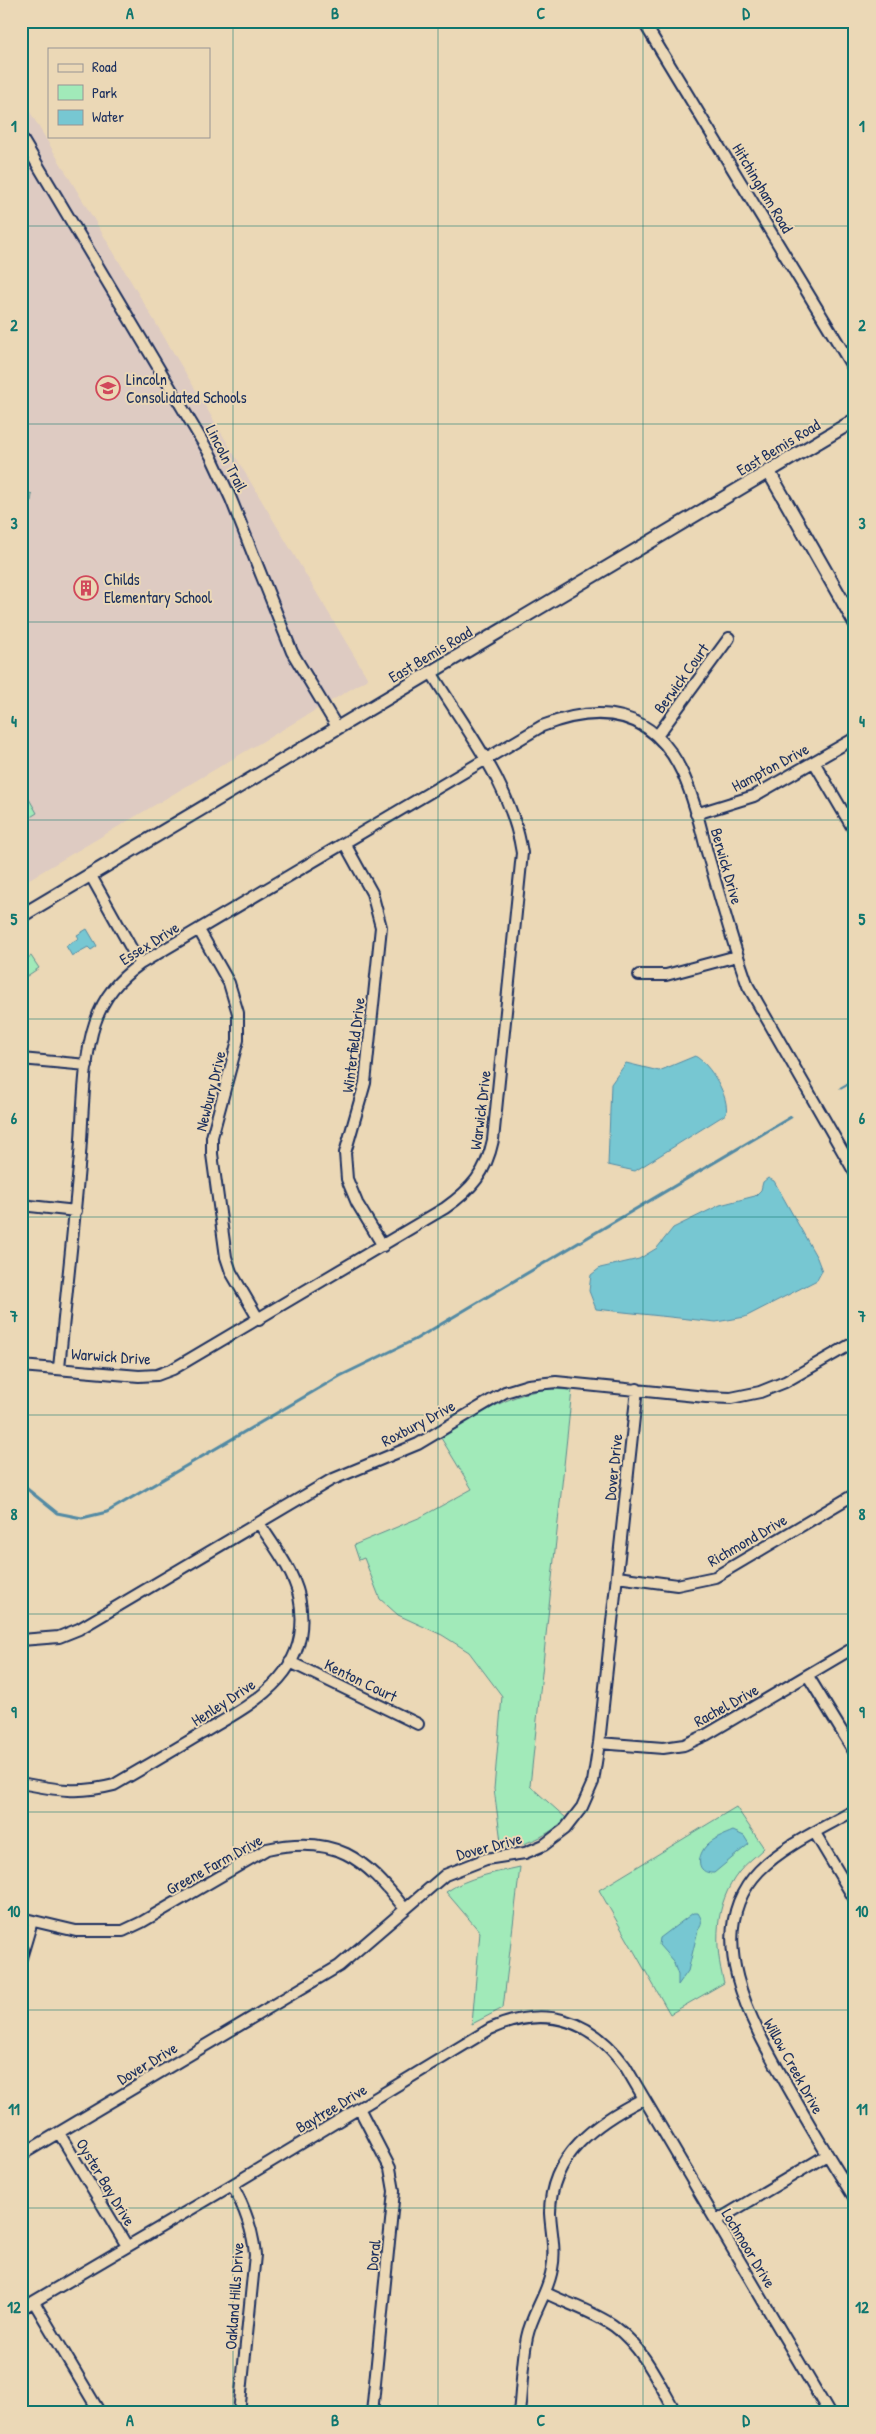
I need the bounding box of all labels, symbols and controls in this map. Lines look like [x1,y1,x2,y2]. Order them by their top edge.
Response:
text: A [126,2,134,24]
text: B [331,2,339,24]
text: C [537,2,546,24]
text: D [742,2,750,24]
legend [48,48,210,138]
text: Road [92,56,117,77]
text: Park [92,82,117,103]
text: Water [92,106,124,127]
text: 1 [11,115,17,137]
text: 1 [859,115,865,137]
street label: Hitchingham Road [728,139,798,237]
text: 2 [10,314,18,336]
text: 2 [858,314,866,336]
place label: Lincoln Consolidated Schools [126,368,247,408]
school or university icon: Lincoln Consolidated Schools [95,375,121,401]
street label: East Bemis Road [732,413,824,481]
street label: Lincoln Trail [201,421,254,496]
text: 3 [10,512,18,534]
text: 3 [858,512,866,534]
place label: Childs Elementary School [104,568,213,608]
building icon: Childs Elementary School [73,575,99,601]
street label: East Bemis Road [384,620,476,688]
street label: Berwick Court [648,638,714,717]
text: 4 [11,710,17,732]
text: 4 [859,710,865,732]
street label: Hampton Drive [728,737,813,797]
street label: Berwick Drive [706,825,749,907]
text: 5 [11,908,18,930]
text: 5 [859,908,866,930]
street label: Essex Drive [115,916,184,970]
street label: Winterfield Drive [336,996,370,1094]
street label: Newbury Drive [189,1048,231,1133]
street label: Warwick Drive [464,1068,496,1151]
text: 6 [11,1107,18,1129]
text: 6 [859,1107,866,1129]
text: 7 [9,1305,18,1327]
text: 7 [857,1305,866,1327]
street label: Warwick Drive [70,1342,152,1370]
street label: Roxbury Drive [377,1394,459,1452]
street label: Dover Drive [599,1432,627,1501]
text: 8 [11,1503,18,1525]
text: 8 [859,1503,866,1525]
street label: Richmond Drive [703,1508,791,1572]
street label: Kenton Court [321,1653,401,1707]
street label: Henley Drive [187,1673,260,1731]
street label: Rachel Drive [690,1678,763,1732]
text: 9 [11,1701,17,1723]
text: 9 [859,1701,865,1723]
street label: Dover Drive [454,1827,525,1865]
street label: Greene Farm Drive [162,1828,267,1900]
text: 10 [8,1900,20,1922]
text: 10 [856,1900,868,1922]
street label: Willow Creek Drive [759,2014,830,2118]
street label: Dover Drive [113,2036,182,2090]
street label: Baytree Drive [291,2078,371,2138]
text: 11 [8,2098,20,2120]
text: 11 [856,2098,868,2120]
street label: Oyster Bay Drive [71,2134,141,2230]
street label: Lochmoor Drive [717,2204,782,2292]
street label: Doral [360,2238,386,2271]
street label: Oakland Hills Drive [219,2241,249,2350]
text: 12 [7,2296,21,2318]
text: 12 [855,2296,869,2318]
text: A [126,2409,134,2431]
text: B [331,2409,339,2431]
text: C [537,2409,546,2431]
text: D [742,2409,750,2431]

